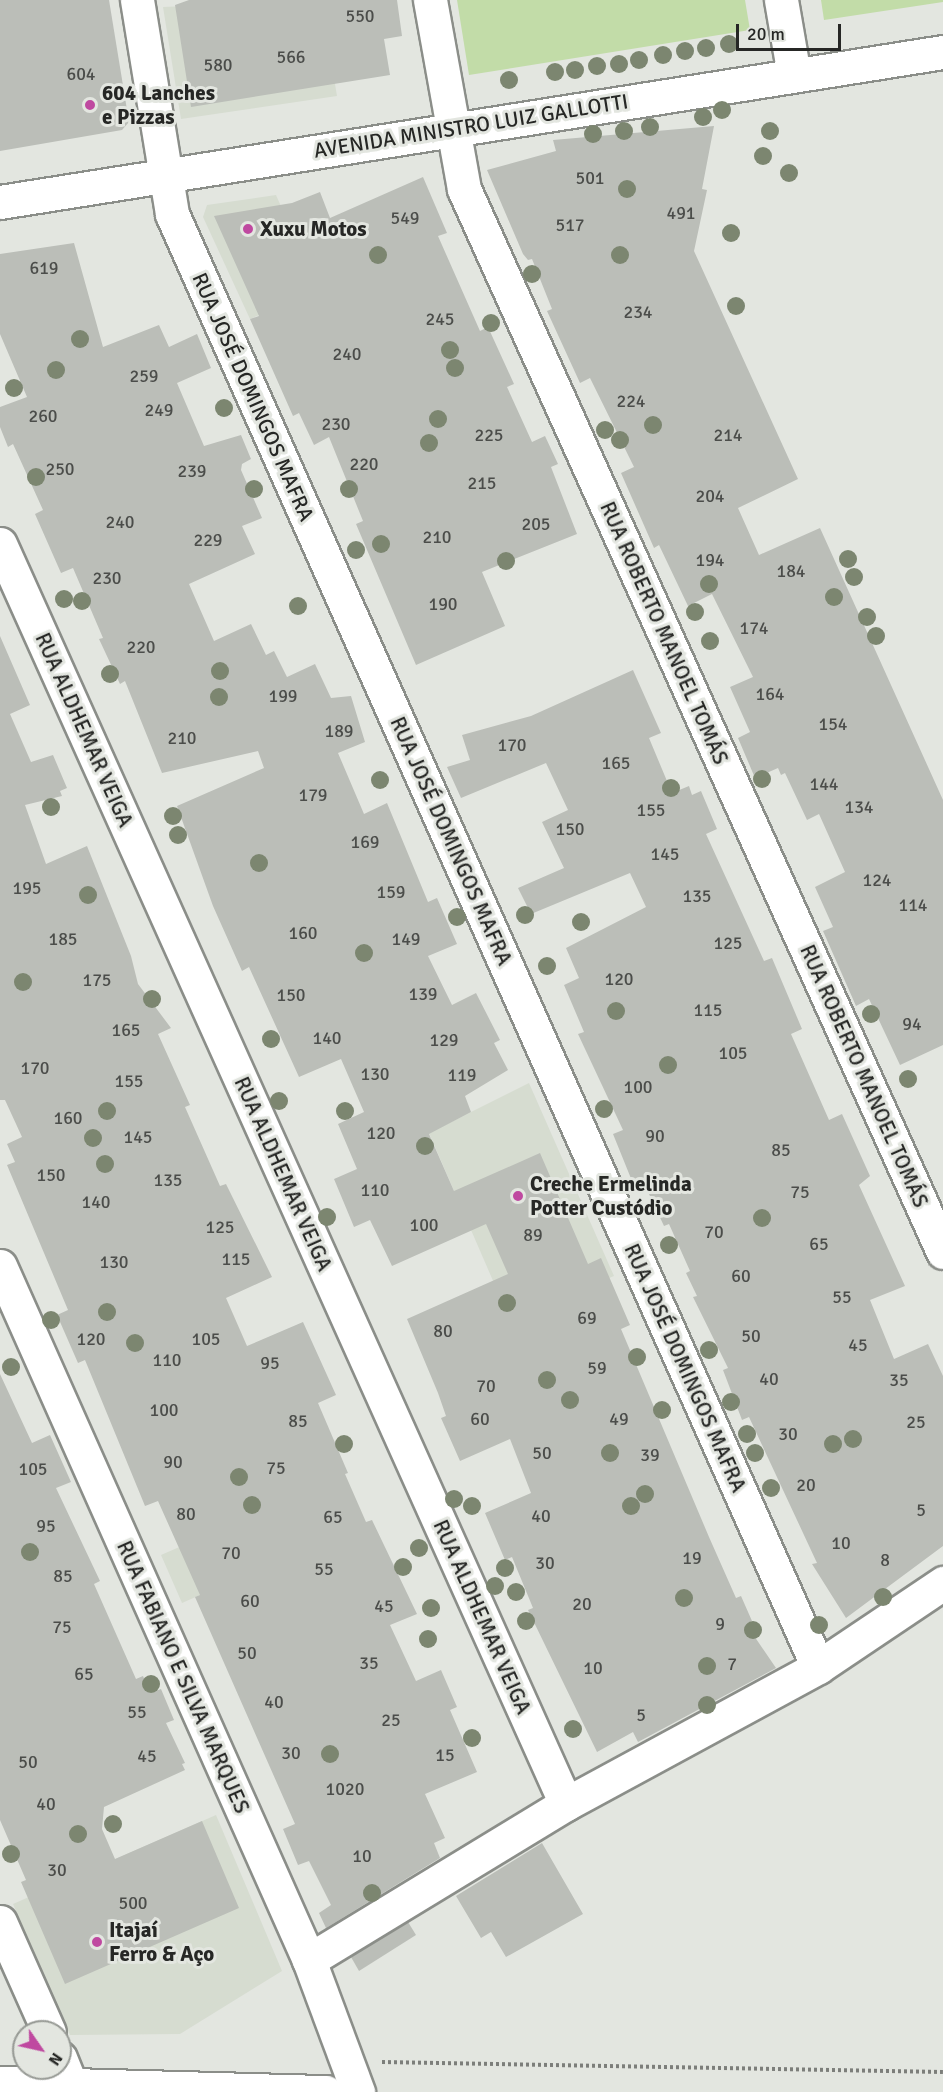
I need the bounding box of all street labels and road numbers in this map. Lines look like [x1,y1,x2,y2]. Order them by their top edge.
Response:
street label: AVENIDA MINISTRO LUIZ GALLOTTI [312,89,630,163]
street label: RUA JOSÉ DOMINGOS MAFRA [187,269,319,525]
street label: RUA ROBERTO MANOEL TOMÁS [595,498,733,768]
street label: RUA ALDHEMAR VEIGA [30,629,138,831]
street label: RUA JOSÉ DOMINGOS MAFRA [385,713,517,969]
street label: RUA ROBERTO MANOEL TOMÁS [795,941,933,1211]
street label: RUA ALDHEMAR VEIGA [229,1073,337,1275]
street label: RUA JOSÉ DOMINGOS MAFRA [619,1240,751,1496]
street label: RUA ALDHEMAR VEIGA [428,1516,536,1718]
street label: RUA FABIANO E SILVA MARQUES [111,1537,255,1817]

